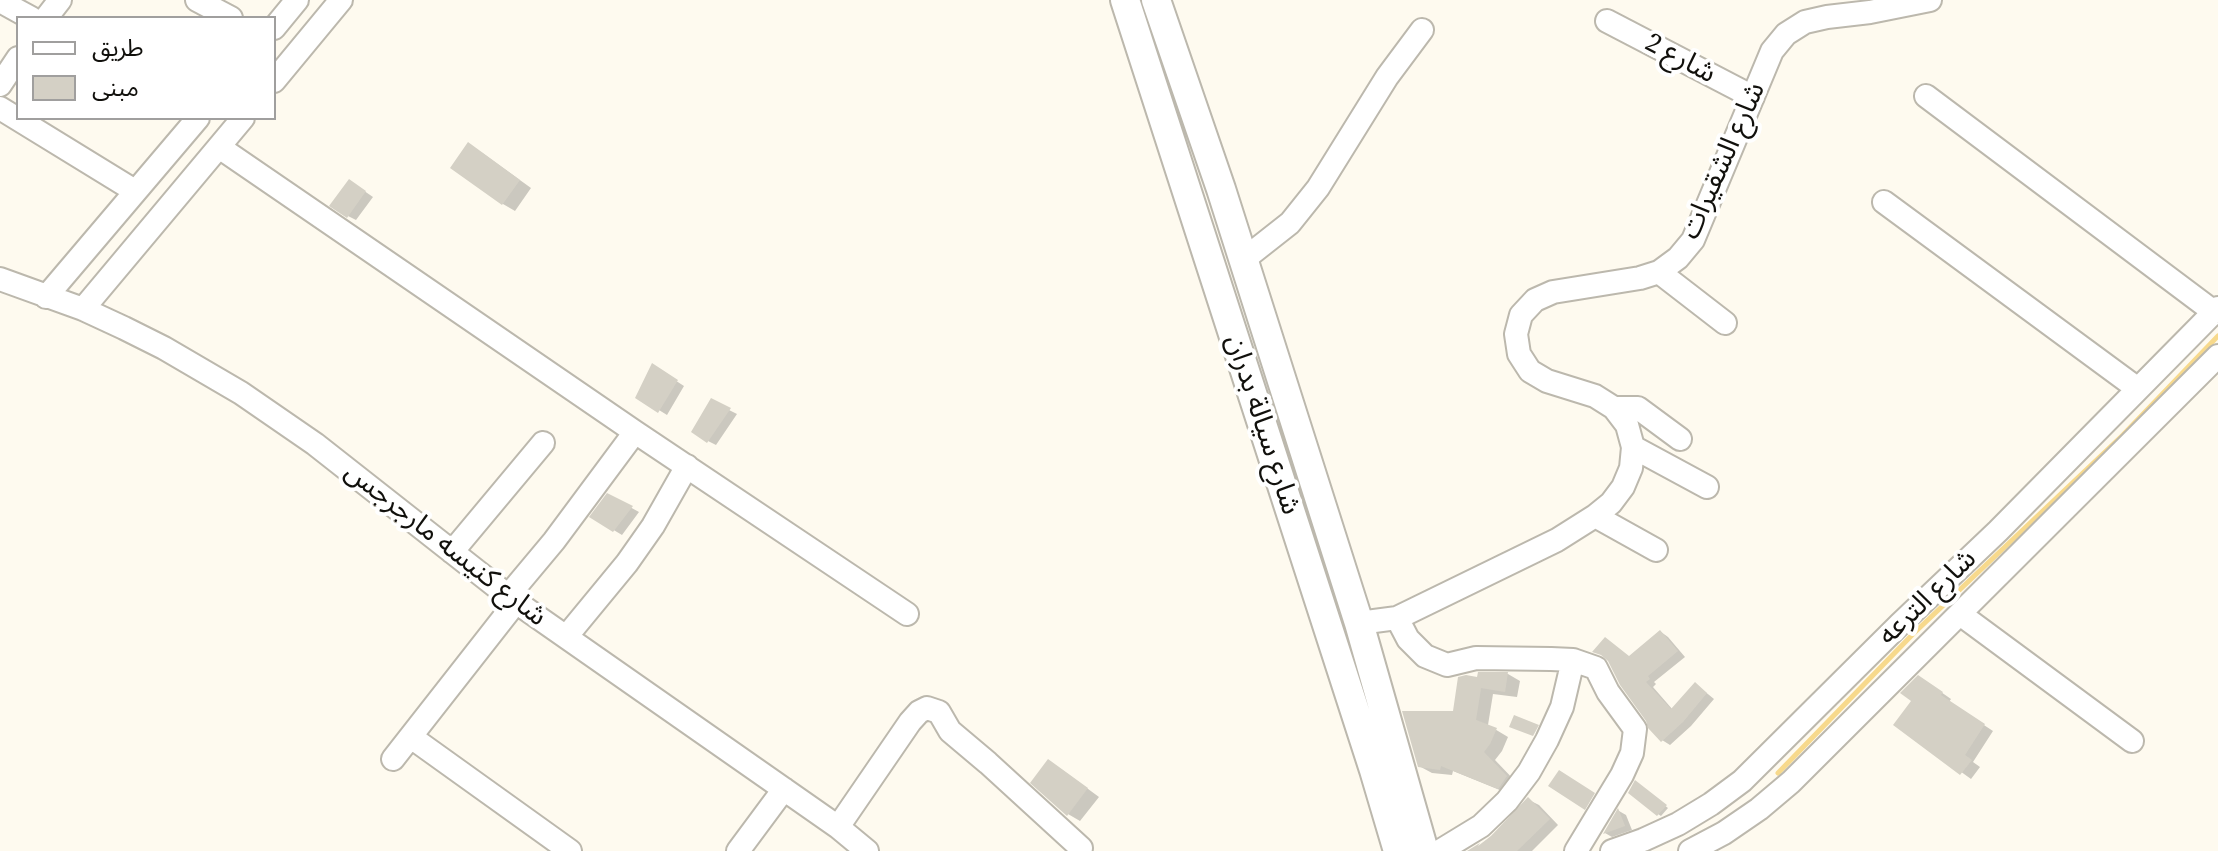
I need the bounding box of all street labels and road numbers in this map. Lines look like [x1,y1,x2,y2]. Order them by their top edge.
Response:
street label: شارع 2 [1639,27,1721,91]
street label: شارع الشقيرات [1674,77,1774,245]
street label: شارع سيالة بدران [1217,331,1307,519]
street label: شارع كنيسه مارجرجس [337,456,553,634]
street label: شارع الترعه [1872,543,1984,653]

